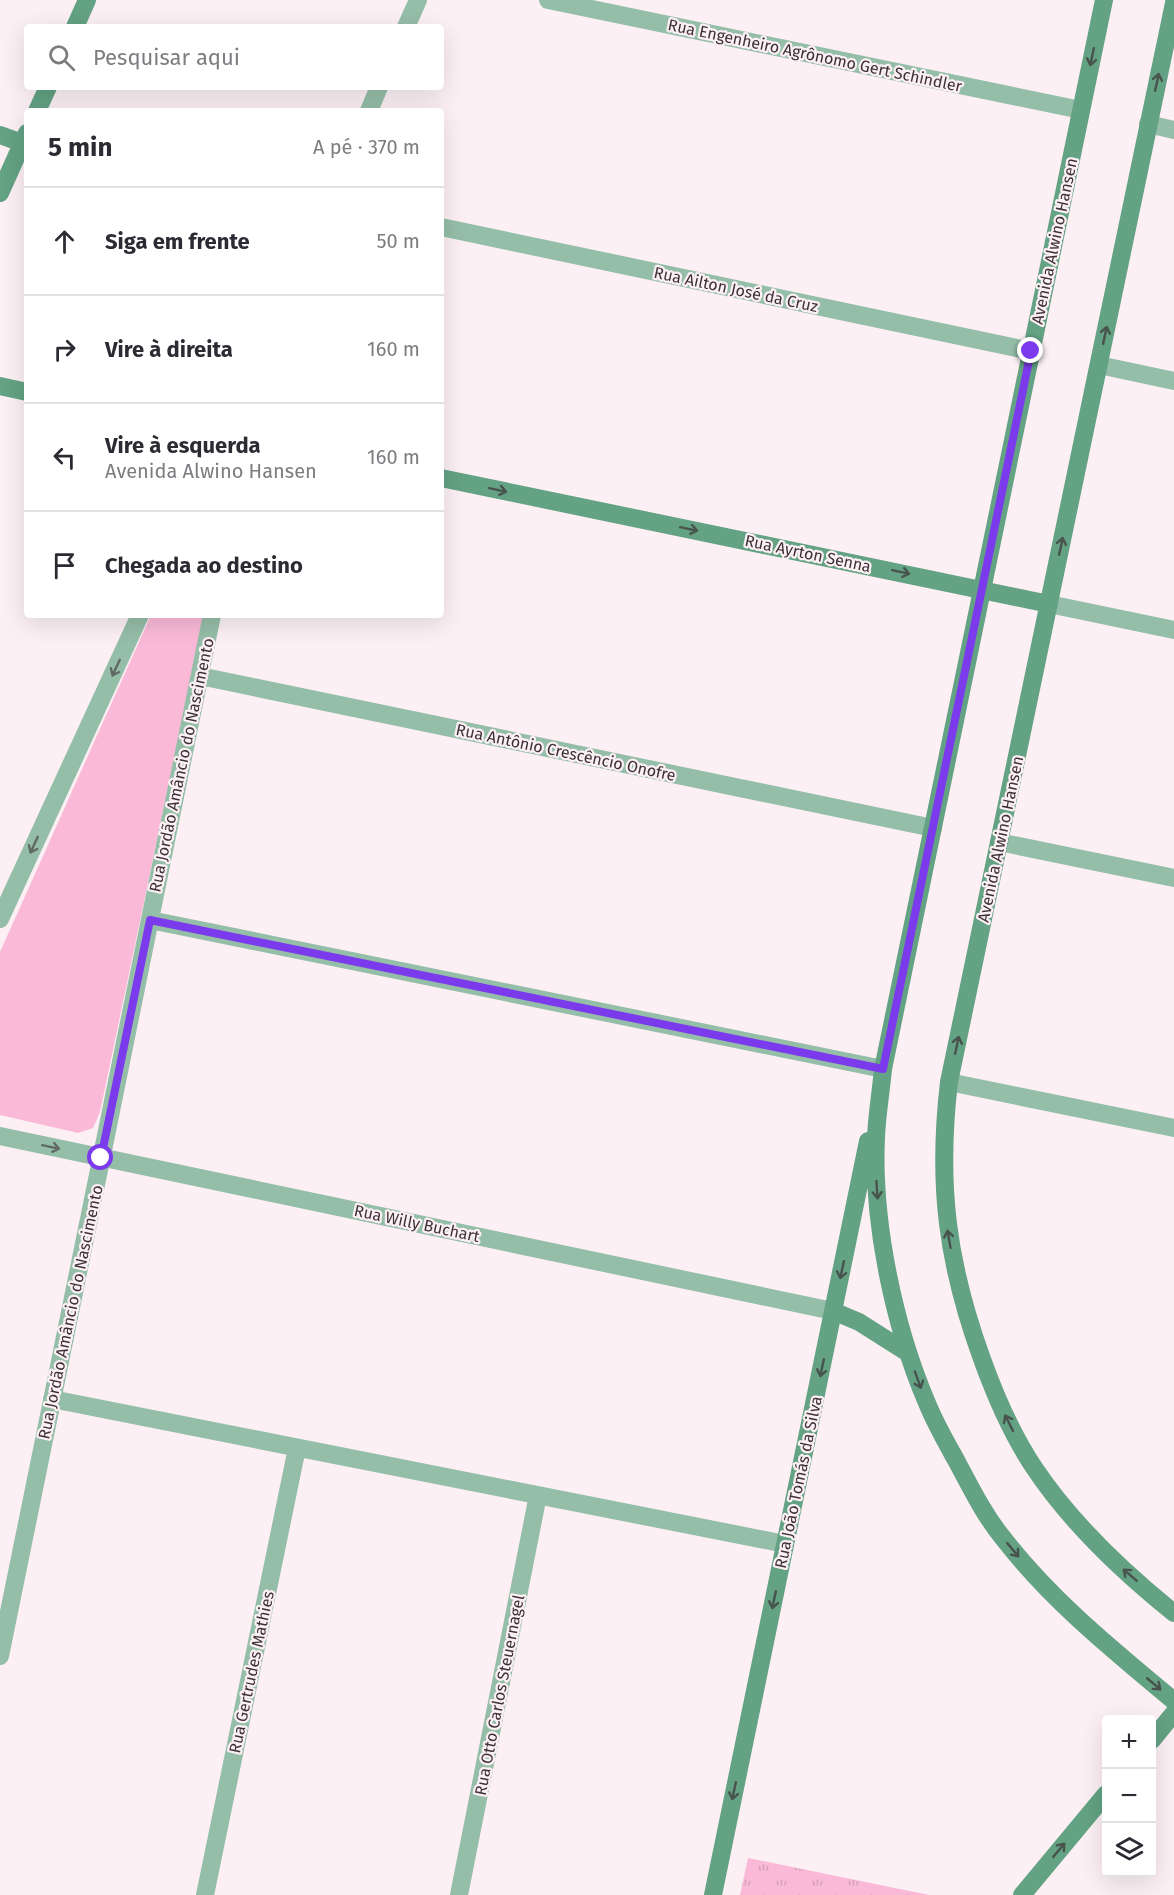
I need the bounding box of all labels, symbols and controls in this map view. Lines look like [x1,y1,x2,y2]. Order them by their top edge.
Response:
street label: Rua Engenheiro Agrônomo Gert Schindler [666,15,964,96]
search box [24,24,444,90]
icon: search [45,41,78,74]
text: Pesquisar aqui [93,44,240,71]
one-way arrow [1086,47,1097,67]
one-way arrow [1152,73,1163,93]
text: 5 min [48,132,112,163]
text: A pé · 370 m [313,135,420,159]
street label: Avenida Alwino Hansen [1028,156,1081,326]
icon: ahead [48,225,81,258]
text: Siga em frente [105,228,250,255]
text: 50 m [376,229,420,253]
street label: Rua Ailton José da Cruz [652,263,820,316]
one-way arrow [1100,326,1111,345]
icon: right [48,333,81,366]
text: Vire à direita [105,336,233,363]
text: 160 m [367,337,420,361]
route end [1017,337,1043,363]
text: Vire à esquerda [105,432,261,459]
icon: left [48,441,81,474]
text: 160 m [367,445,420,469]
text: Avenida Alwino Hansen [105,459,317,483]
one-way arrow [488,485,508,496]
one-way arrow [679,524,699,535]
street label: Rua Ayrton Senna [743,531,873,576]
one-way arrow [1056,537,1067,557]
icon: arrive [48,549,81,582]
text: Chegada ao destino [105,552,303,579]
one-way arrow [891,567,910,579]
street label: Rua Jordão Amâncio do Nascimento [145,636,218,894]
one-way arrow [109,659,121,677]
street label: Rua Antônio Crescêncio Onofre [454,720,678,785]
street label: Avenida Alwino Hansen [974,754,1027,924]
one-way arrow [28,836,39,854]
one-way arrow [952,1036,963,1055]
one-way arrow [40,1142,60,1153]
route start [87,1144,113,1170]
one-way arrow [872,1180,883,1200]
street label: Rua Jordão Amâncio do Nascimento [34,1183,107,1441]
street label: Rua Willy Buchart [352,1201,482,1246]
one-way arrow [943,1229,954,1249]
one-way arrow [836,1260,847,1280]
one-way arrow [815,1358,827,1377]
one-way arrow [914,1370,925,1389]
street label: Rua João Tomás da Silva [771,1394,826,1570]
one-way arrow [1003,1415,1014,1433]
one-way arrow [1006,1542,1019,1558]
one-way arrow [1123,1568,1138,1582]
street label: Rua Gertrudes Mathies [225,1589,278,1755]
one-way arrow [768,1590,779,1609]
street label: Rua Otto Carlos Steuernagel [471,1593,528,1797]
one-way arrow [1145,1677,1161,1690]
map controls [1102,1715,1156,1877]
button: + [1102,1715,1156,1769]
button: − [1102,1769,1156,1823]
one-way arrow [728,1781,740,1800]
button: layers [1102,1823,1156,1877]
one-way arrow [1053,1842,1066,1858]

